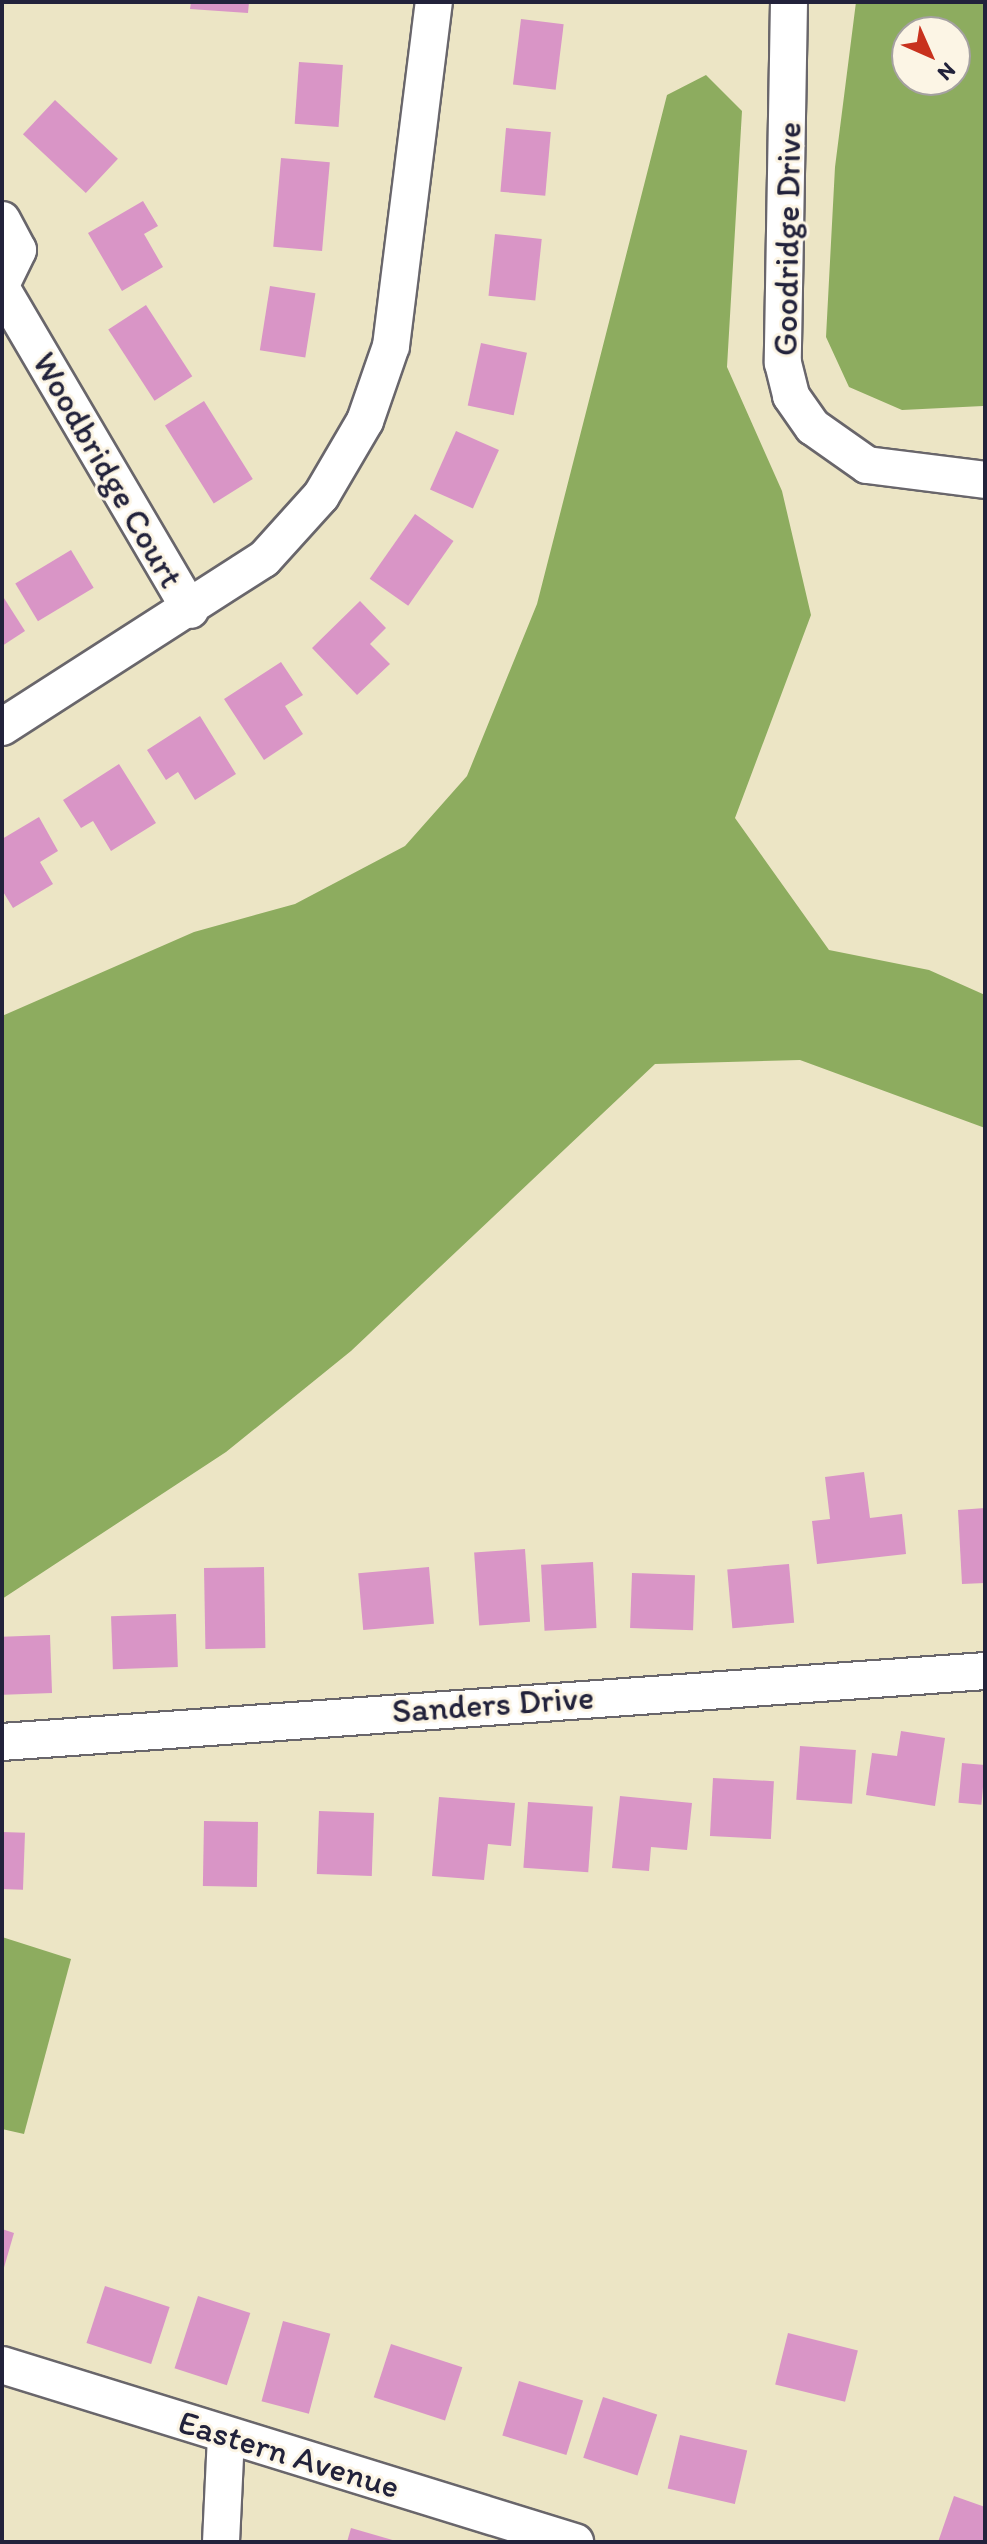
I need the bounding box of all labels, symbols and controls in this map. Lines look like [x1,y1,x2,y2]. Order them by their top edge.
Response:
north arrow [891,16,971,96]
text: N [932,57,962,87]
street label: Goodridge Drive [765,121,809,357]
street label: Woodbridge Court [24,345,192,595]
street label: Sanders Drive [390,1677,596,1731]
street label: Eastern Avenue [174,2401,404,2507]

